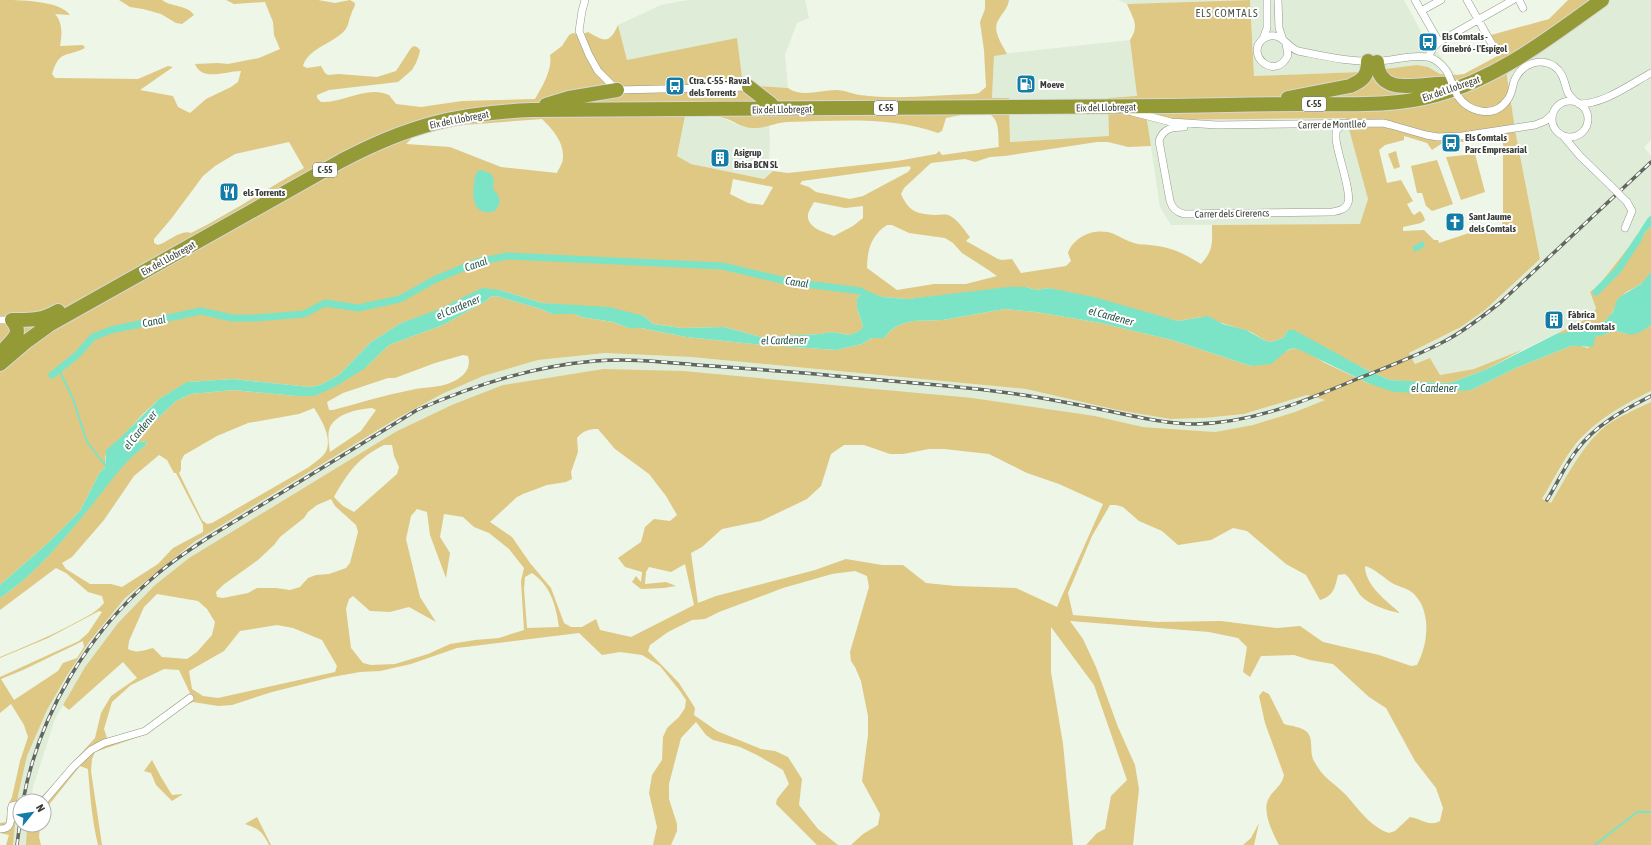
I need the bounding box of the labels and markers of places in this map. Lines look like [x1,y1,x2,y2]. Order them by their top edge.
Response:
bus stop icon: Els Comtals - Ginebró - l'Espígol [1417,31,1439,53]
place label: Els Comtals - Ginebró - l'Espígol [1442,31,1508,54]
fuel station icon: Moeve [1015,73,1037,95]
bus stop icon: Ctra. C-55 - Raval dels Torrents [664,75,686,97]
place label: Ctra. C-55 - Raval dels Torrents [689,75,750,98]
place label: Moeve [1040,79,1065,90]
bus stop icon: Els Comtals Parc Empresarial [1440,132,1462,154]
place label: Els Comtals Parc Empresarial [1465,132,1527,155]
building icon: Asigrup Brisa BCN SL [709,147,731,169]
place label: Asigrup Brisa BCN SL [733,147,778,170]
restaurant icon: els Torrents [218,181,240,203]
place label: els Torrents [243,187,286,198]
church icon: Sant Jaume dels Comtals [1444,211,1466,233]
place label: Sant Jaume dels Comtals [1469,211,1516,234]
building icon: Fàbrica dels Comtals [1543,309,1565,331]
place label: Fàbrica dels Comtals [1568,309,1615,332]

